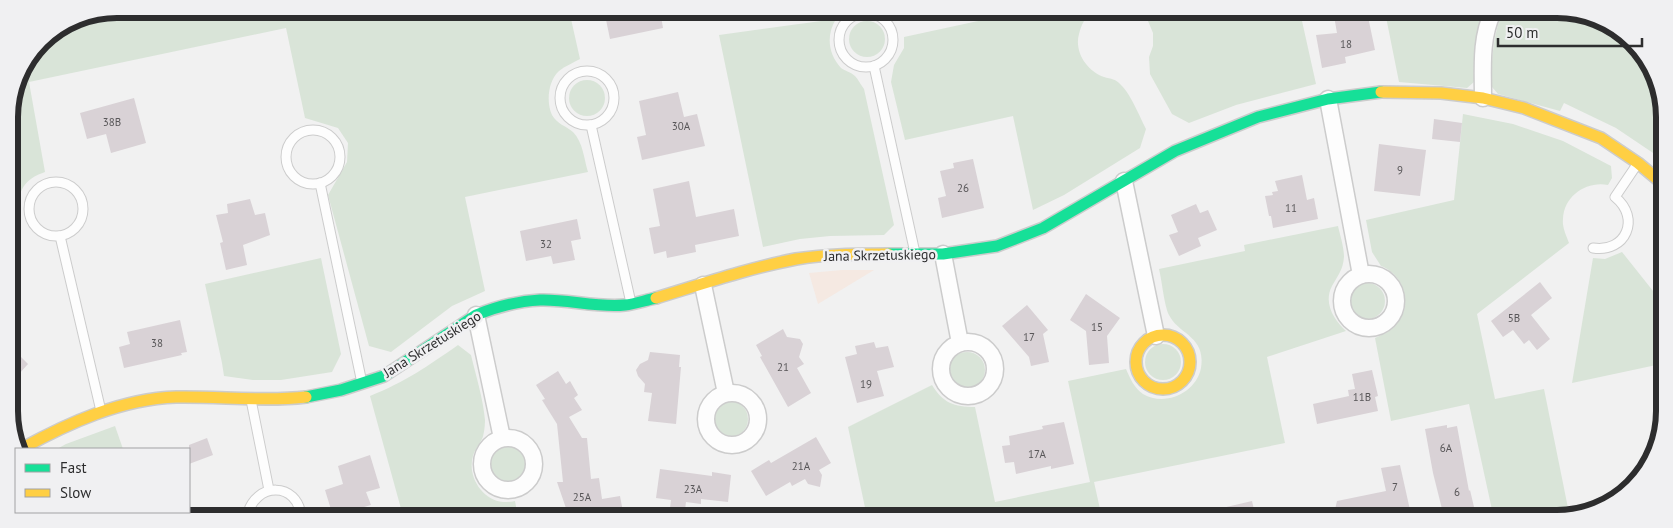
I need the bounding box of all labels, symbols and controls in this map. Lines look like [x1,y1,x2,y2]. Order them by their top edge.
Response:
scale bar [1498,15,1642,47]
text: 50 m [1506,23,1539,42]
house number: 18 [1340,37,1352,51]
house number: 38B [103,115,121,129]
house number: 30A [672,119,691,133]
house number: 9 [1397,163,1403,177]
house number: 26 [957,181,969,195]
house number: 11 [1285,201,1297,215]
house number: 32 [540,237,552,251]
street label: Jana Skrzetuskiego [823,245,936,265]
street label: Jana Skrzetuskiego [379,307,484,382]
house number: 5B [1508,311,1520,325]
house number: 15 [1091,320,1103,334]
house number: 17 [1023,330,1035,344]
house number: 38 [151,336,163,350]
house number: 21 [777,360,789,374]
house number: 19 [860,377,872,391]
house number: 11B [1353,390,1371,404]
house number: 6A [1440,441,1453,455]
house number: 17A [1028,447,1046,461]
legend [15,448,190,513]
text: Fast [60,458,87,477]
house number: 21A [792,459,811,473]
house number: 7 [1392,480,1398,494]
house number: 23A [684,482,703,496]
text: Slow [60,483,91,502]
house number: 6 [1454,485,1460,499]
house number: 25A [573,490,592,504]

